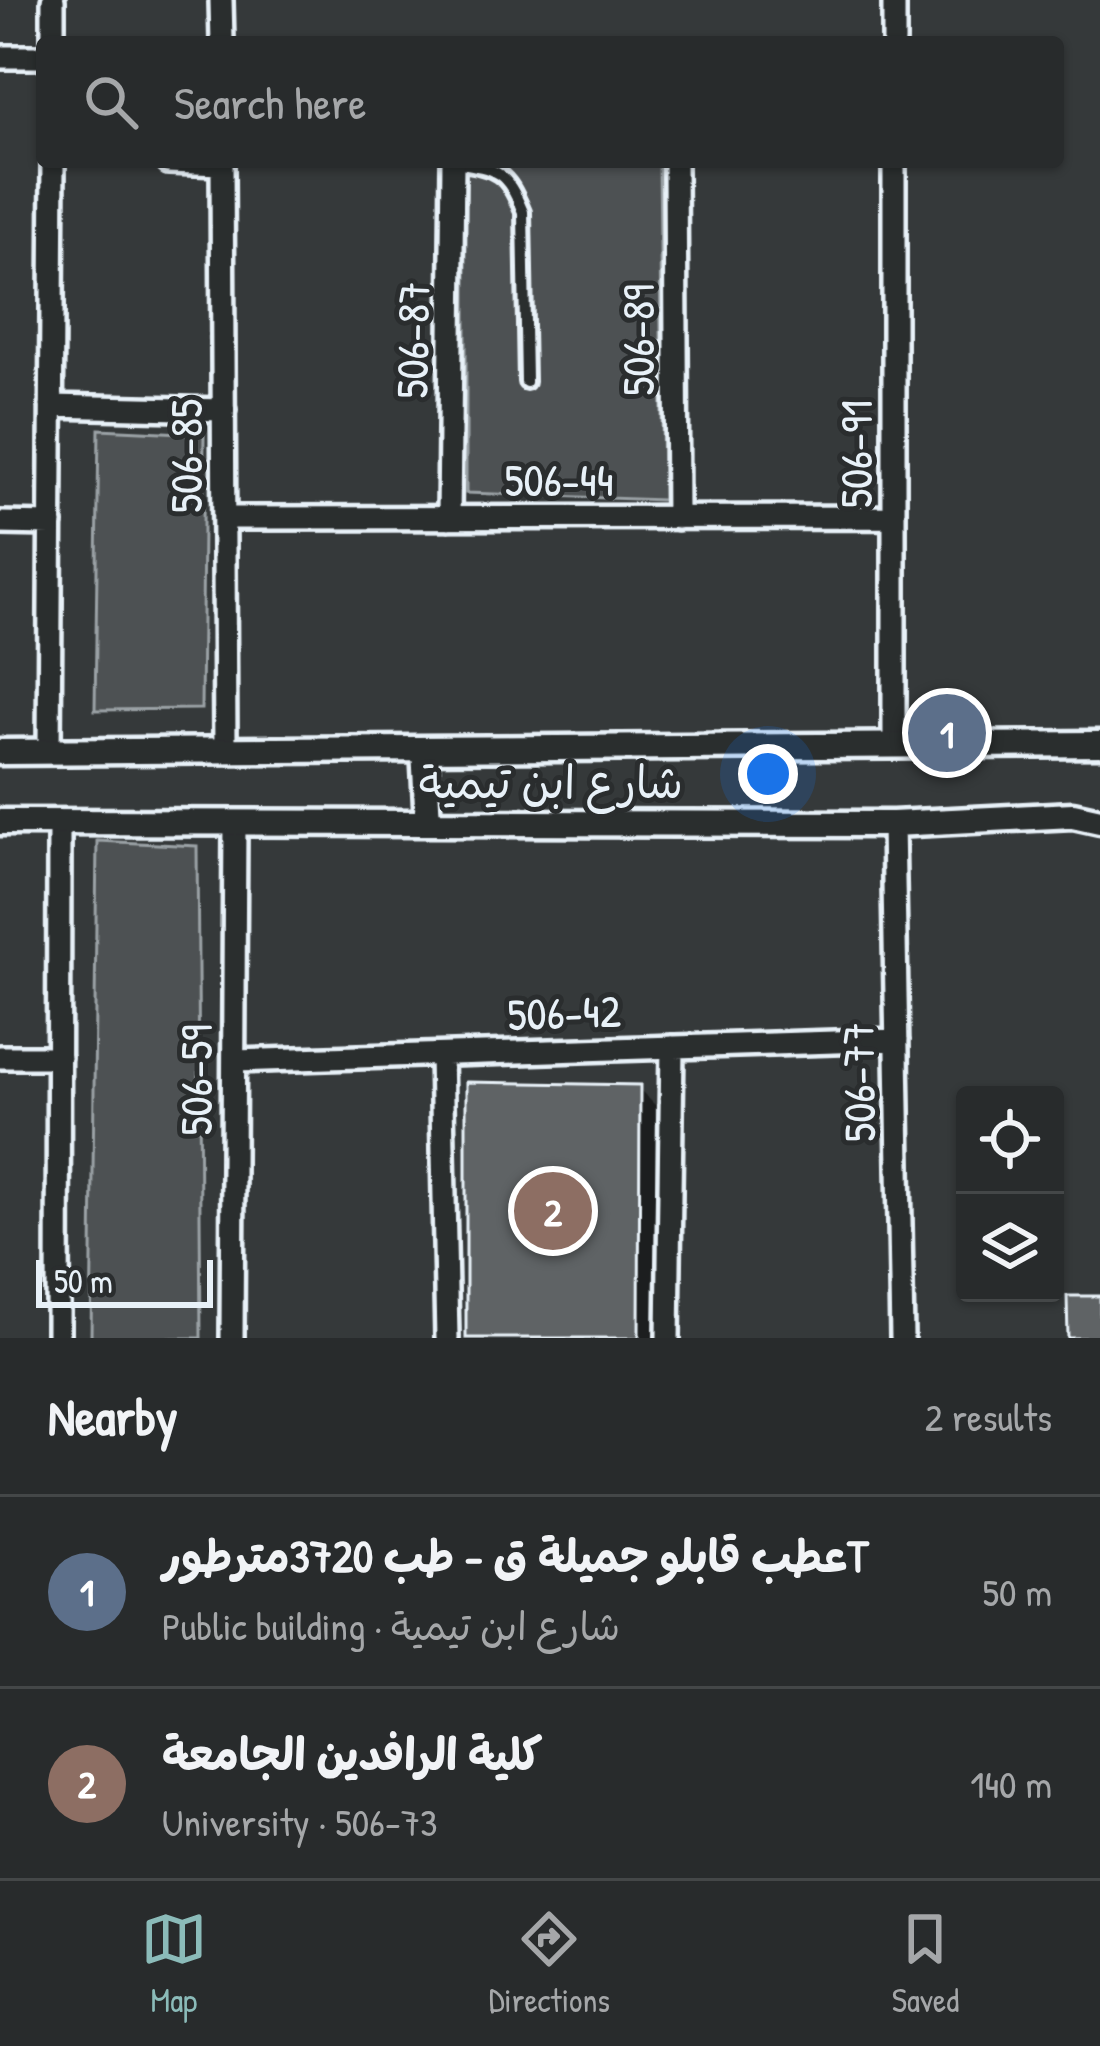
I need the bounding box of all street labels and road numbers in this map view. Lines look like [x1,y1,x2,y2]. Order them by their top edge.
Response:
street label: 506-87 [380,281,444,399]
street label: 506-89 [607,284,668,396]
street label: 506-85 [155,399,216,513]
street label: 506-91 [825,400,886,508]
street label: 506-44 [504,449,614,510]
street label: شارع ابن تيمية [419,751,683,814]
street label: 506-42 [506,980,622,1044]
street label: 506-77 [826,1022,890,1142]
street label: 506-59 [165,1025,226,1135]

